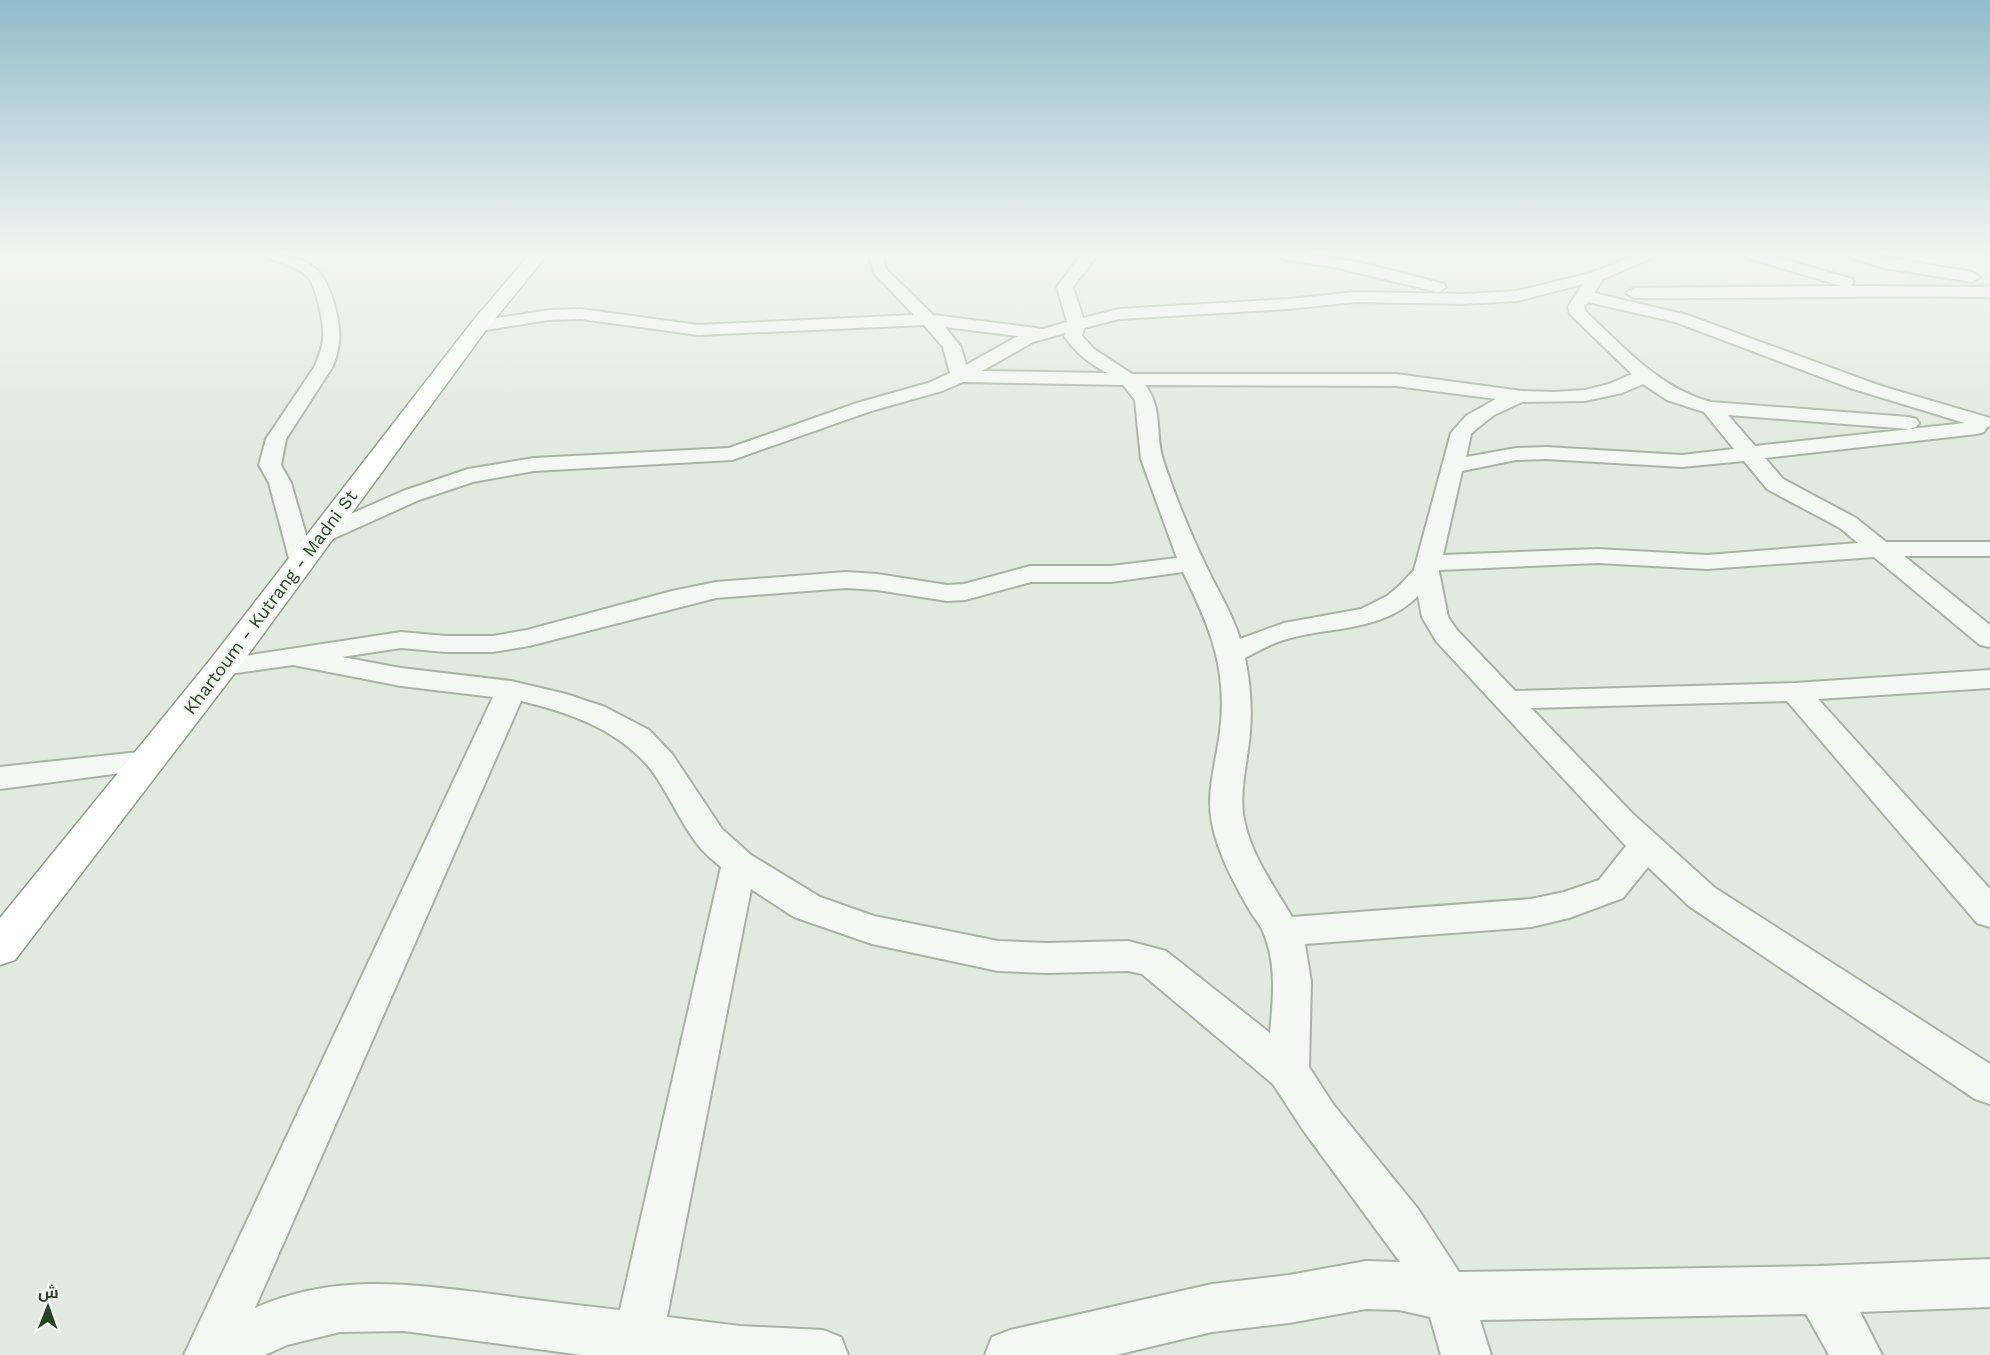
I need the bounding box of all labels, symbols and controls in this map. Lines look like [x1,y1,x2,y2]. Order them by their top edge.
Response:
street label: Khartoum - Kutrang - Madni St [179,485,362,718]
north arrow [18,1277,78,1337]
text: ش [38,1283,59,1302]

